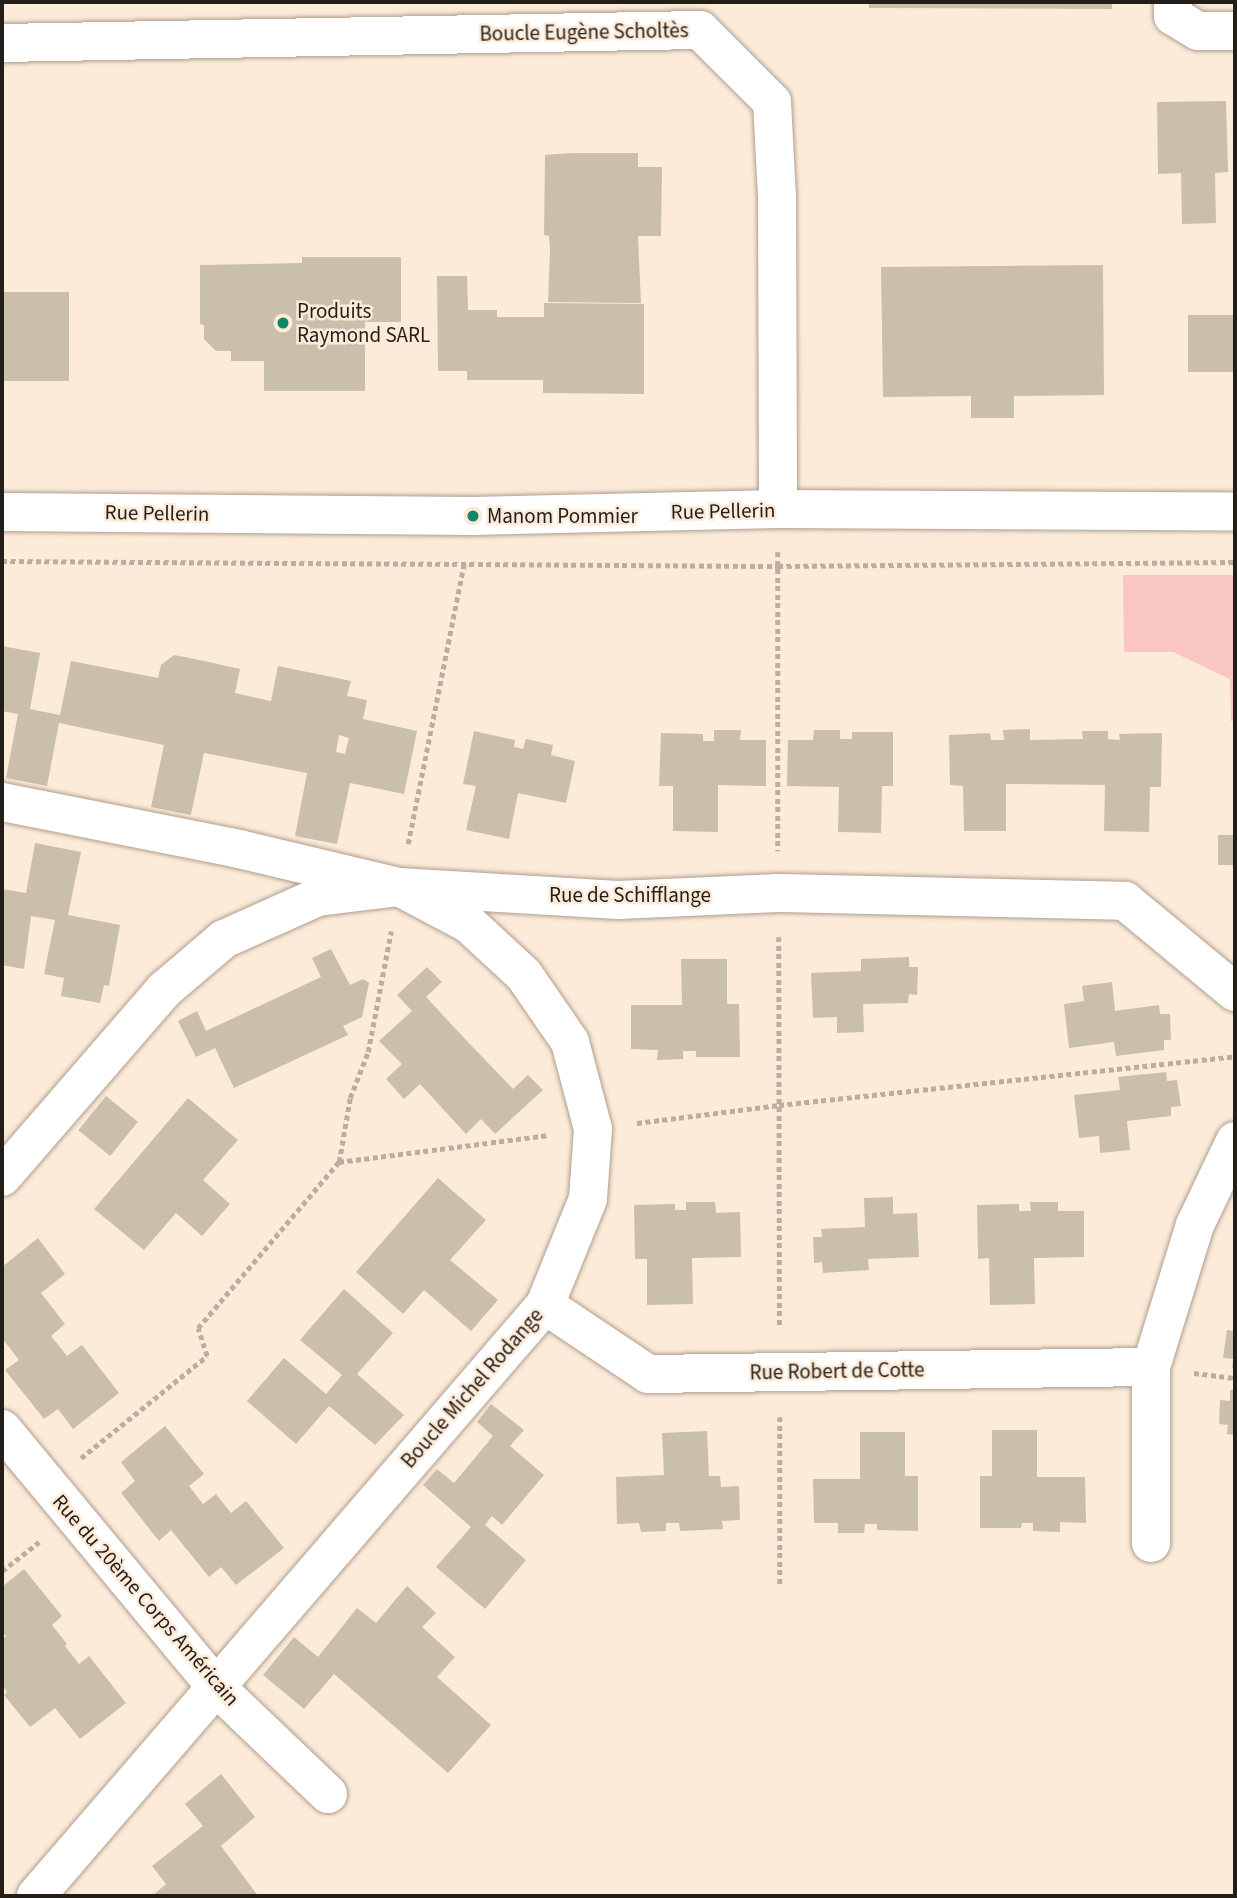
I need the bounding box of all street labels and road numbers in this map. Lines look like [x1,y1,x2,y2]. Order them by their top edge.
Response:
street label: Boucle Eugène Scholtès [479,18,689,46]
street label: Rue Pellerin [670,497,776,525]
street label: Rue Pellerin [104,499,210,527]
street label: Rue de Schifflange [549,882,711,908]
street label: Boucle Michel Rodange [396,1303,548,1473]
street label: Rue Robert de Cotte [749,1357,925,1385]
street label: Rue du 20ème Corps Américain [47,1489,245,1711]

